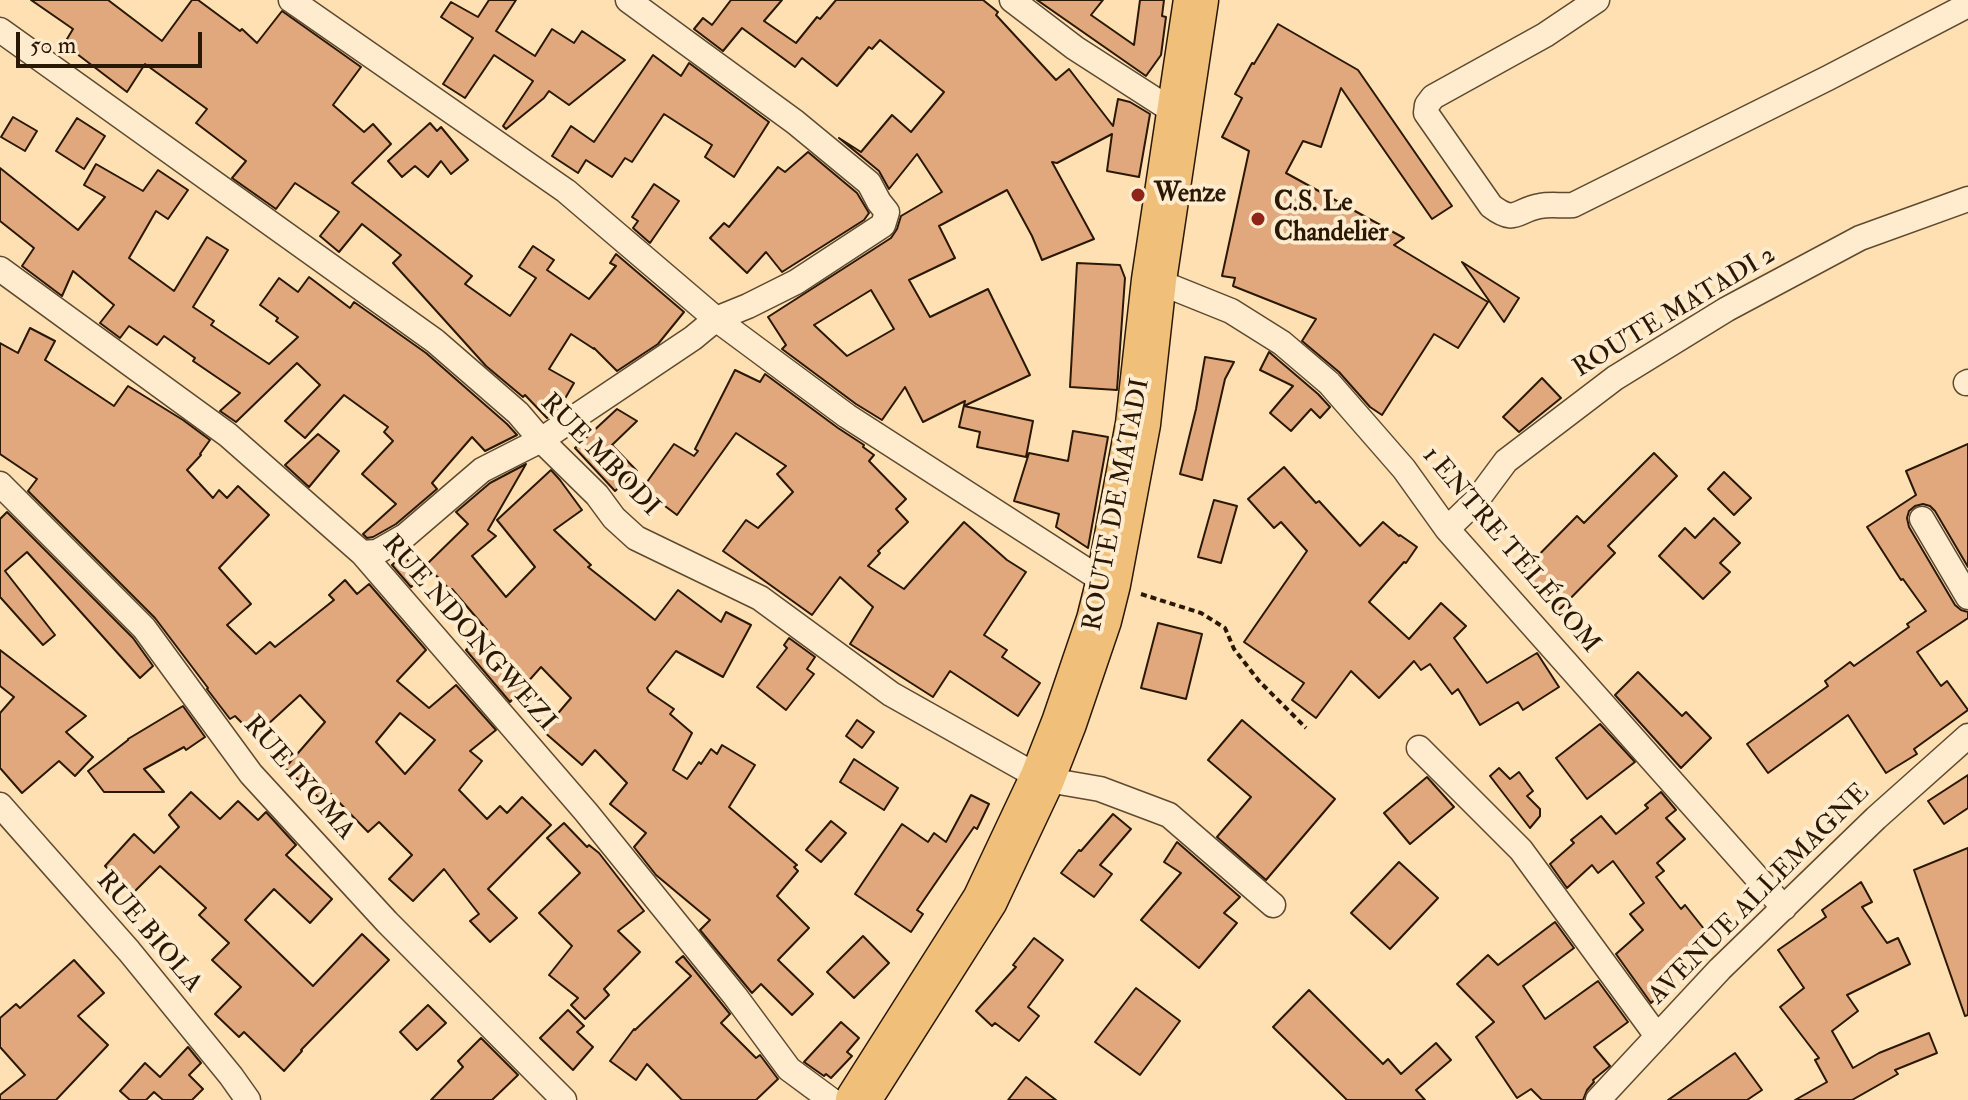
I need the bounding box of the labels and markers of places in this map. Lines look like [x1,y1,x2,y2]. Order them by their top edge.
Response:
place label: Wenze [1154,179,1226,211]
marker: Wenze [1129,186,1147,204]
place label: C.S. Le Chandelier [1274,188,1388,250]
marker: C.S. Le Chandelier [1249,210,1267,228]

